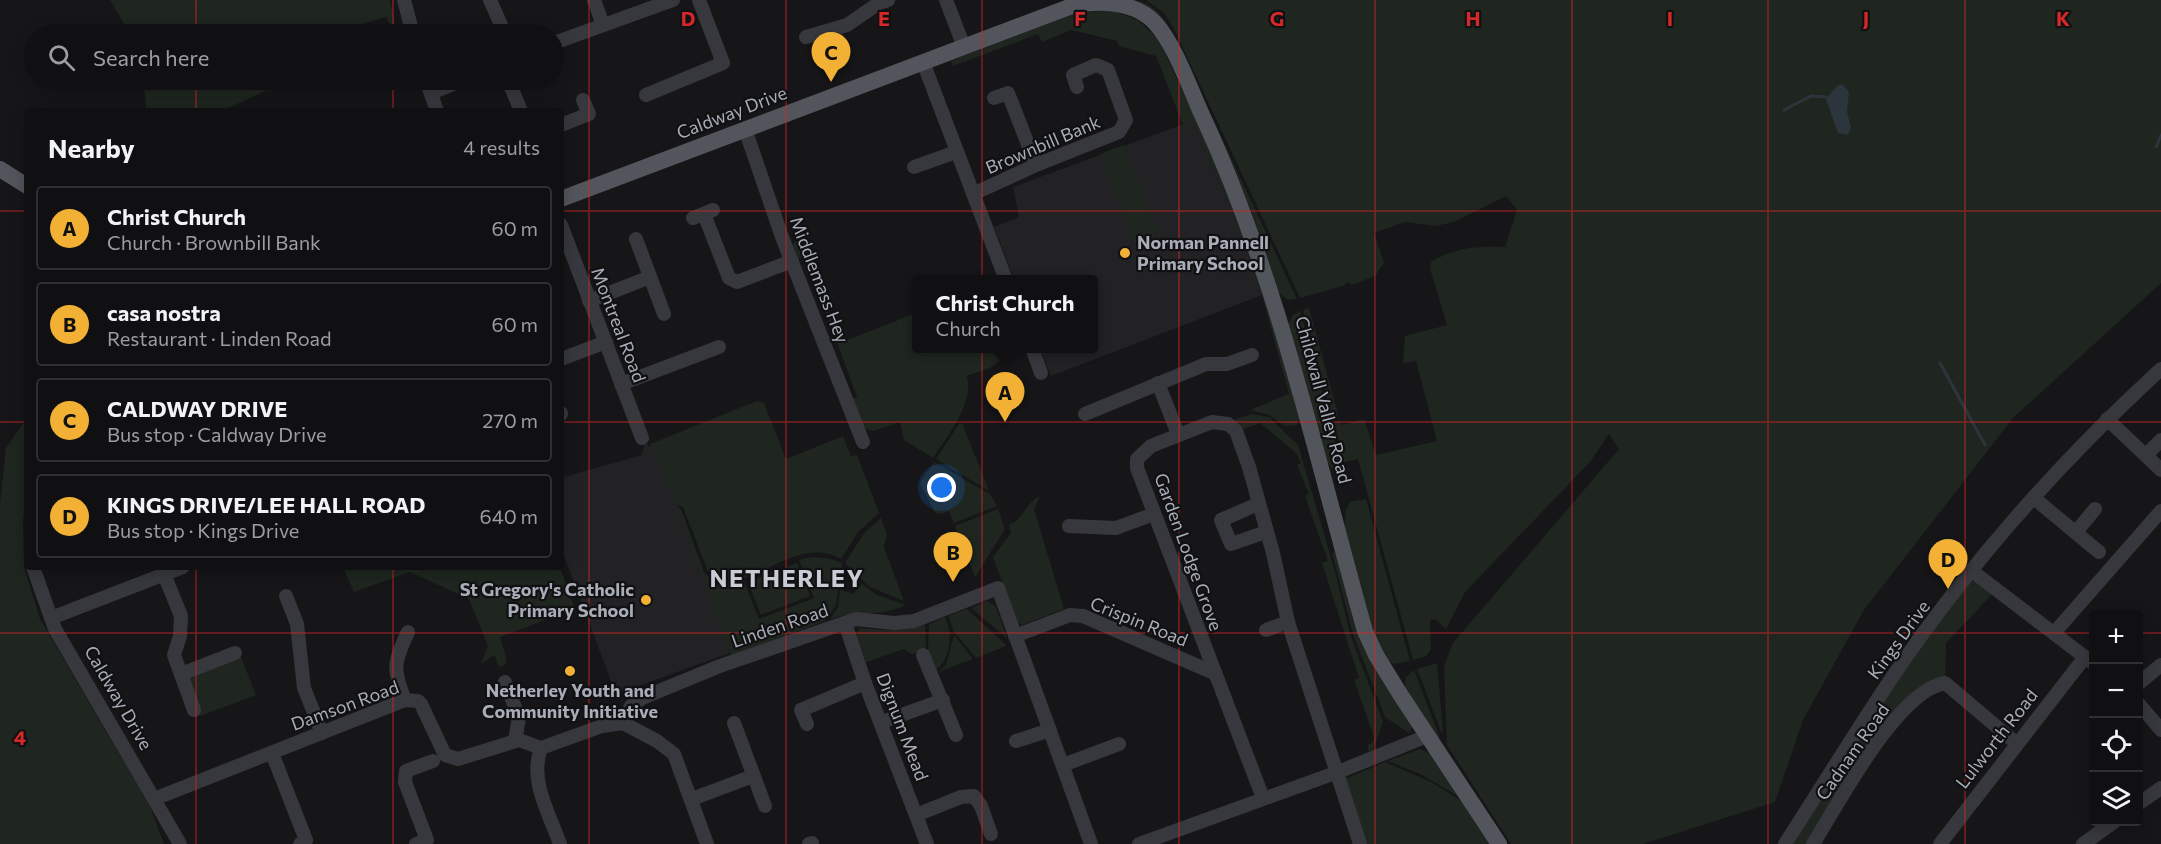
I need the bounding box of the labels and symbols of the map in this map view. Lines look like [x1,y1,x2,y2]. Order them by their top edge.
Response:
text: D [681,6,695,30]
text: E [878,6,890,30]
text: F [1074,6,1086,30]
text: G [1270,6,1284,30]
text: H [1466,6,1481,30]
text: I [1667,6,1673,30]
text: J [1863,6,1869,30]
text: K [2056,6,2070,30]
pin: C [812,32,850,82]
street label: Caldway Drive [673,81,790,143]
street label: Brownbill Bank [982,110,1104,178]
street label: Middlemass Hey [786,213,854,346]
place label: Norman Pannell Primary School [1137,231,1269,274]
marker: Norman Pannell Primary School [1118,246,1132,260]
street label: Montreal Road [587,264,651,385]
street label: Childwall Valley Road [1291,314,1357,486]
pin: A [986,372,1024,422]
street label: Garden Lodge Grove [1150,470,1228,633]
your location [927,473,956,502]
pin: B [934,532,972,582]
pin: D [1928,540,1968,589]
district label: NETHERLEY [710,563,864,592]
place label: St Gregory's Catholic Primary School [460,578,634,621]
street label: Crispin Road [1087,592,1191,651]
marker: St Gregory's Catholic Primary School [639,593,653,607]
street label: Kings Drive [1862,596,1934,683]
street label: Linden Road [728,598,831,652]
street label: Caldway Drive [80,642,157,753]
marker: Netherley Youth and Community Initiative [563,664,577,678]
street label: Dignum Mead [872,670,934,784]
street label: Damson Road [288,675,402,735]
place label: Netherley Youth and Community Initiative [482,679,658,722]
street label: Lulworth Road [1951,684,2042,792]
street label: Cadnam Road [1811,699,1894,804]
text: 4 [14,725,26,749]

